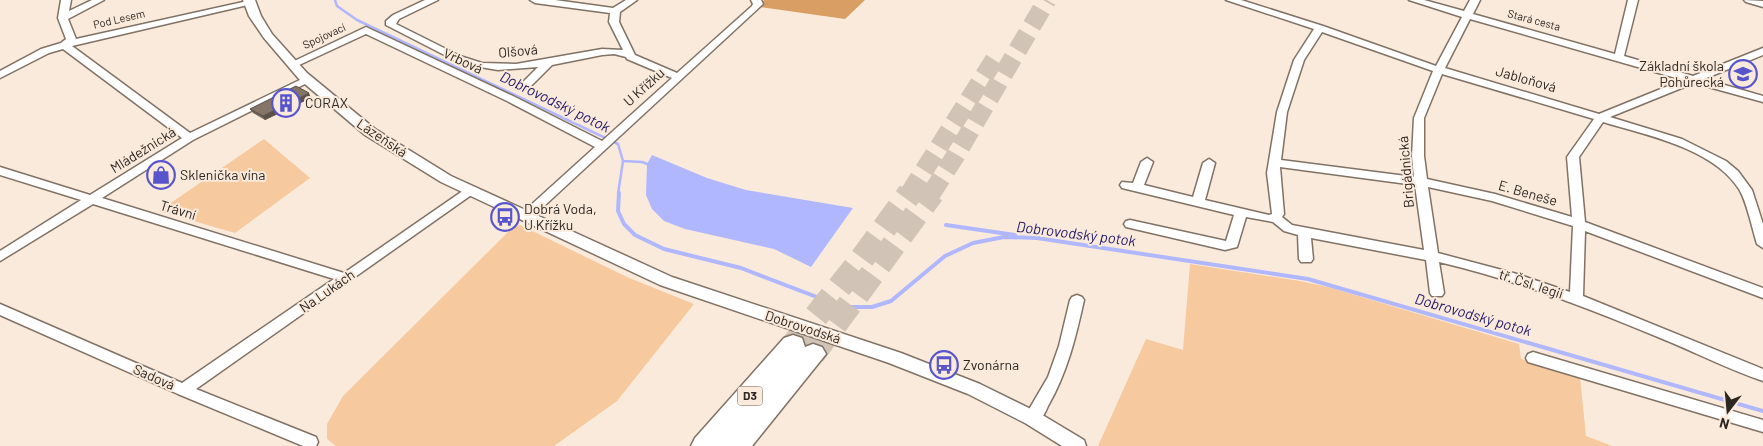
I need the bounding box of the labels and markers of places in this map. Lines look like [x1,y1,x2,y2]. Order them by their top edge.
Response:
place label: Základní škola Pohůrecká [1639,57,1724,90]
school or university icon: Základní škola Pohůrecká [1728,59,1758,89]
building icon: CORAX [271,88,301,118]
place label: CORAX [305,94,348,111]
shop icon: Sklenička vína [146,160,176,190]
place label: Sklenička vína [180,166,265,183]
place label: Dobrá Voda, U Křížku [524,200,597,233]
bus stop icon: Dobrá Voda, U Křížku [490,202,520,232]
bus stop icon: Zvonárna [929,350,959,380]
place label: Zvonárna [963,356,1019,373]

